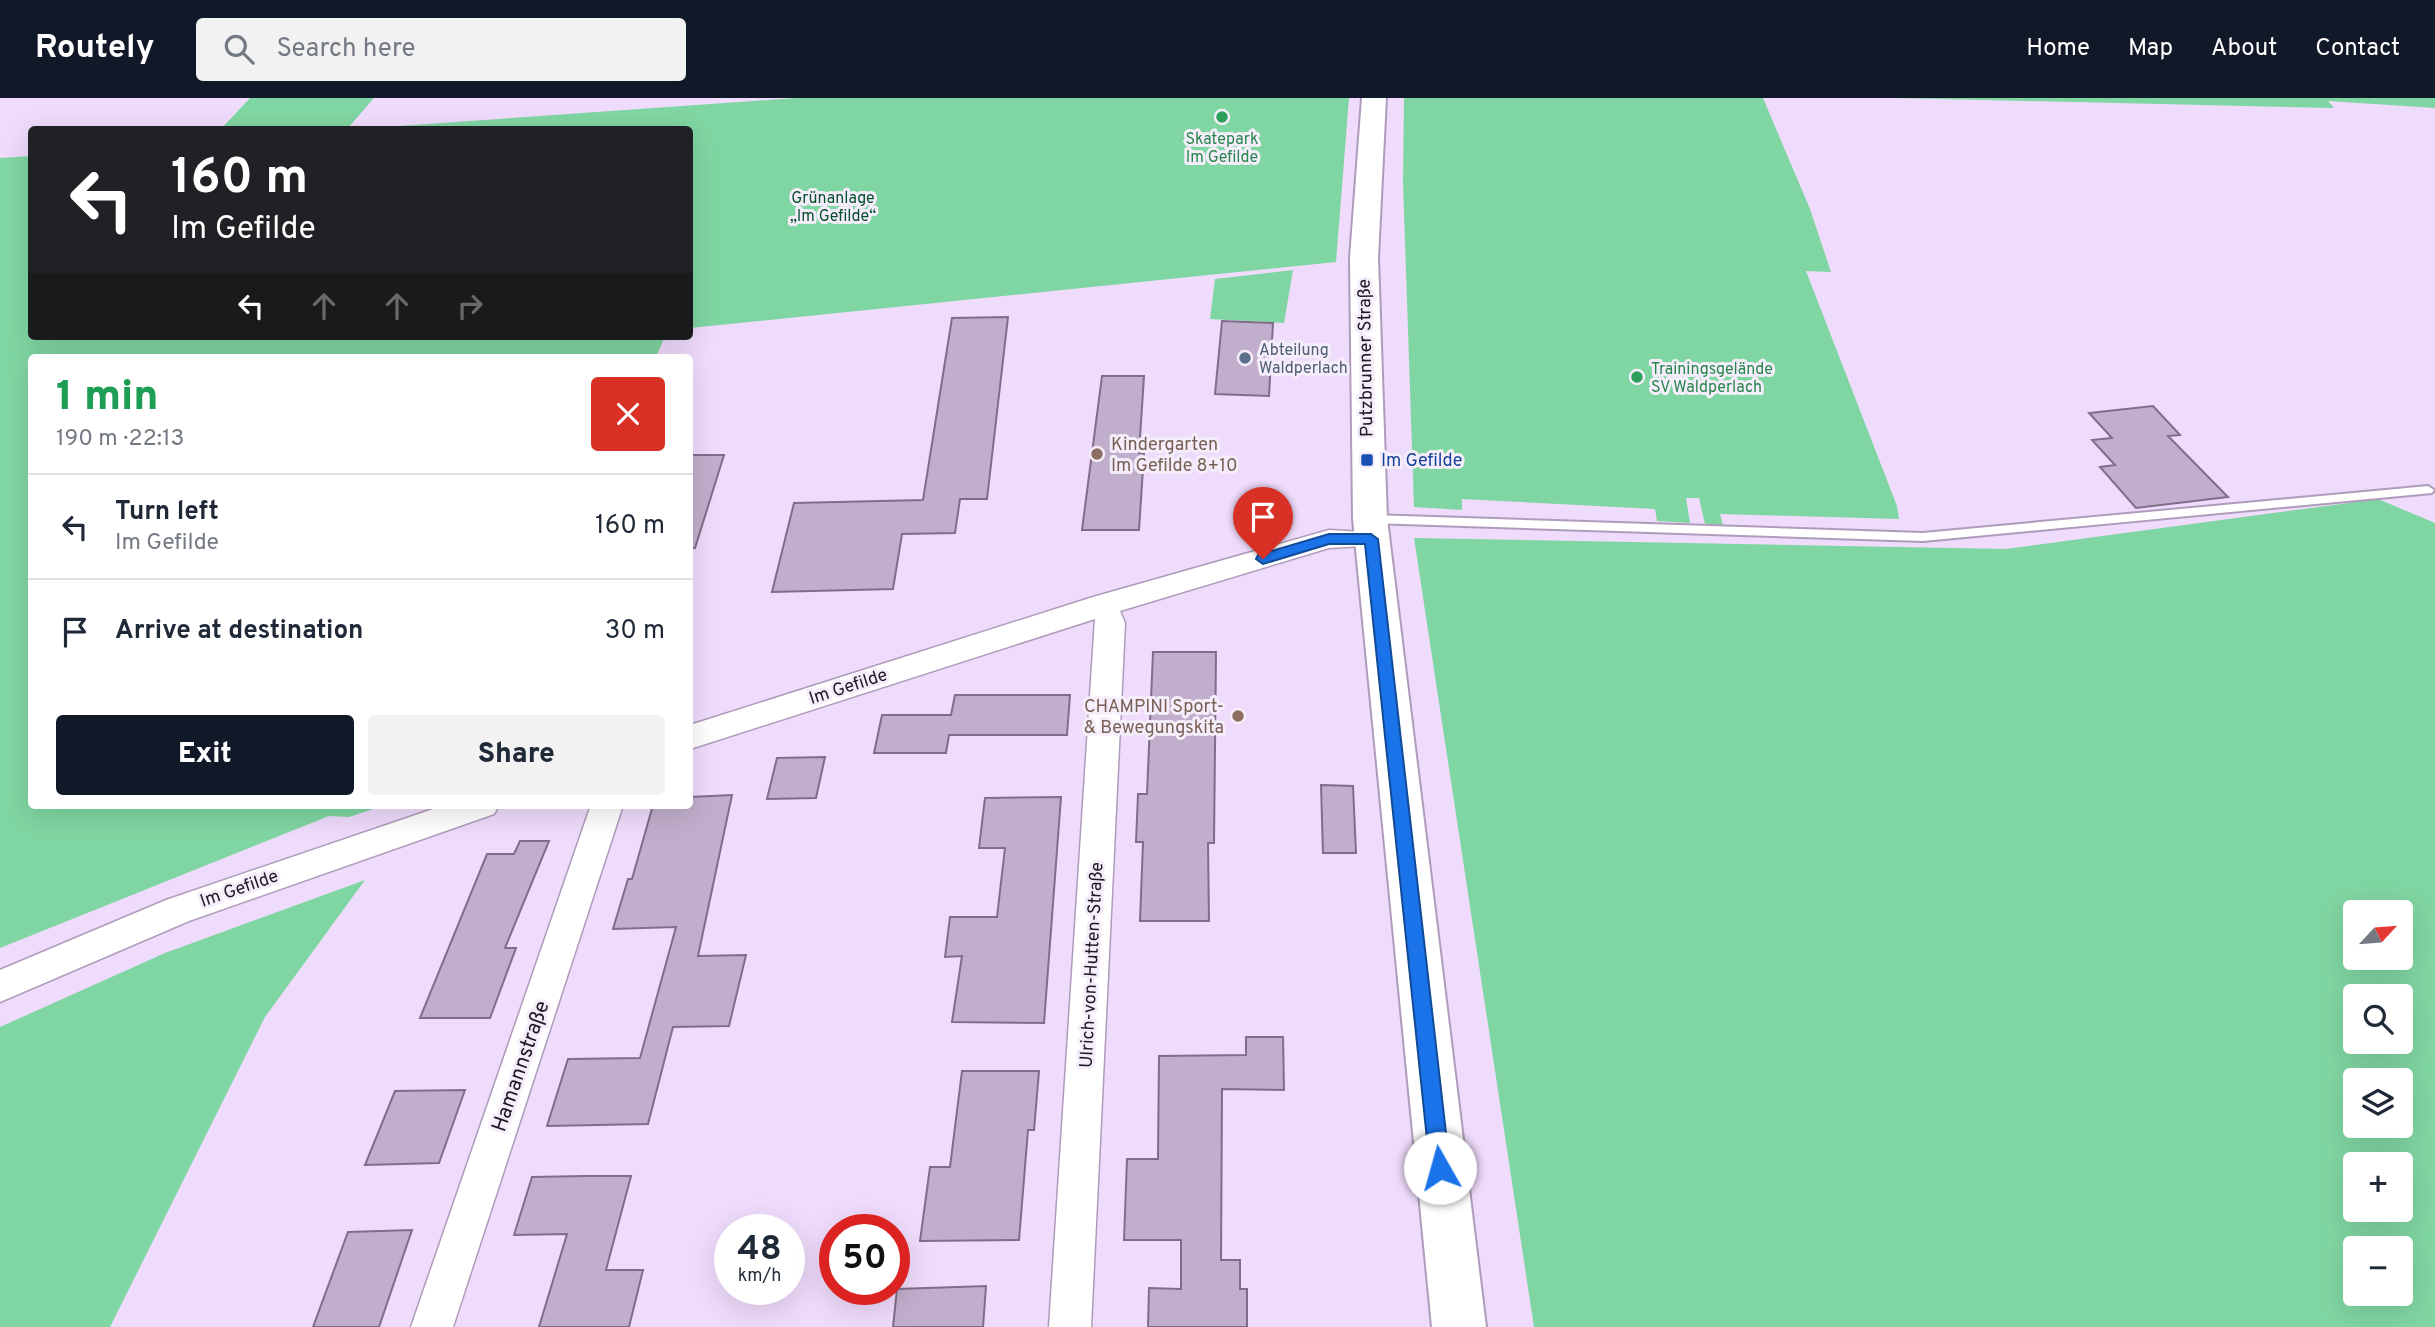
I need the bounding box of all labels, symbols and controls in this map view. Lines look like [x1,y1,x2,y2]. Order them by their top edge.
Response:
search box [196,18,686,81]
text: Routely [35,28,154,70]
icon: search [220,30,258,68]
text: Search here [276,33,415,66]
text: Home [2026,34,2090,64]
text: Map [2128,34,2173,64]
text: About [2211,34,2277,64]
text: Contact [2315,34,2400,64]
marker: Skatepark Im Gefilde [1214,109,1230,125]
place label: Skatepark Im Gefilde [1185,130,1259,168]
text: 160 m [171,149,308,211]
icon: left [56,154,147,245]
park label: Grünanlage „Im Gefilde“ [790,189,876,227]
text: Im Gefilde [171,210,316,250]
street label: Putzbrunner Straße [1354,279,1379,437]
icon: left [232,287,270,325]
icon: ahead [305,287,343,325]
icon: ahead [378,287,416,325]
icon: right [451,287,489,325]
place label: Abteilung Waldperlach [1259,341,1348,379]
marker: Abteilung Waldperlach [1237,350,1253,366]
place label: Trainingsgelände SV Waldperlach [1651,360,1773,398]
marker: Trainingsgelände SV Waldperlach [1629,369,1645,385]
text: 1 min [56,372,159,425]
button: close [591,377,665,451]
text: 190 m · 22:13 [56,425,184,454]
place label: Kindergarten Im Gefilde 8+10 [1111,434,1237,478]
marker: Kindergarten Im Gefilde 8+10 [1089,446,1105,462]
place label: Im Gefilde [1381,450,1462,473]
marker: Im Gefilde [1359,452,1375,468]
pin [1233,487,1293,559]
text: Turn left [115,496,219,529]
icon: arrive [1244,498,1282,536]
icon: left [56,508,94,546]
text: 160 m [595,510,665,543]
text: Im Gefilde [115,529,219,558]
icon: arrive [56,613,94,651]
text: Arrive at destination [115,615,363,648]
text: 30 m [605,615,665,648]
street label: Im Gefilde [806,664,891,711]
place label: CHAMPINI Sport- & Bewegungskita [1084,696,1224,740]
marker: CHAMPINI Sport- & Bewegungskita [1230,708,1246,724]
button: Exit [56,715,354,795]
button: Share [368,715,665,795]
street label: Ulrich-von-Hutten-Straße [1076,861,1109,1069]
street label: Im Gefilde [197,865,282,914]
north arrow [2343,900,2413,970]
map controls [2343,900,2413,1306]
button: search [2343,984,2413,1054]
street label: Hamannstraße [486,997,556,1136]
button: layers [2343,1068,2413,1138]
position arrow [1403,1131,1477,1205]
button: + [2343,1152,2413,1222]
speed limit sign: 50 [819,1214,910,1305]
text: 48 [737,1228,782,1272]
button: − [2343,1236,2413,1306]
text: km/h [738,1265,781,1288]

